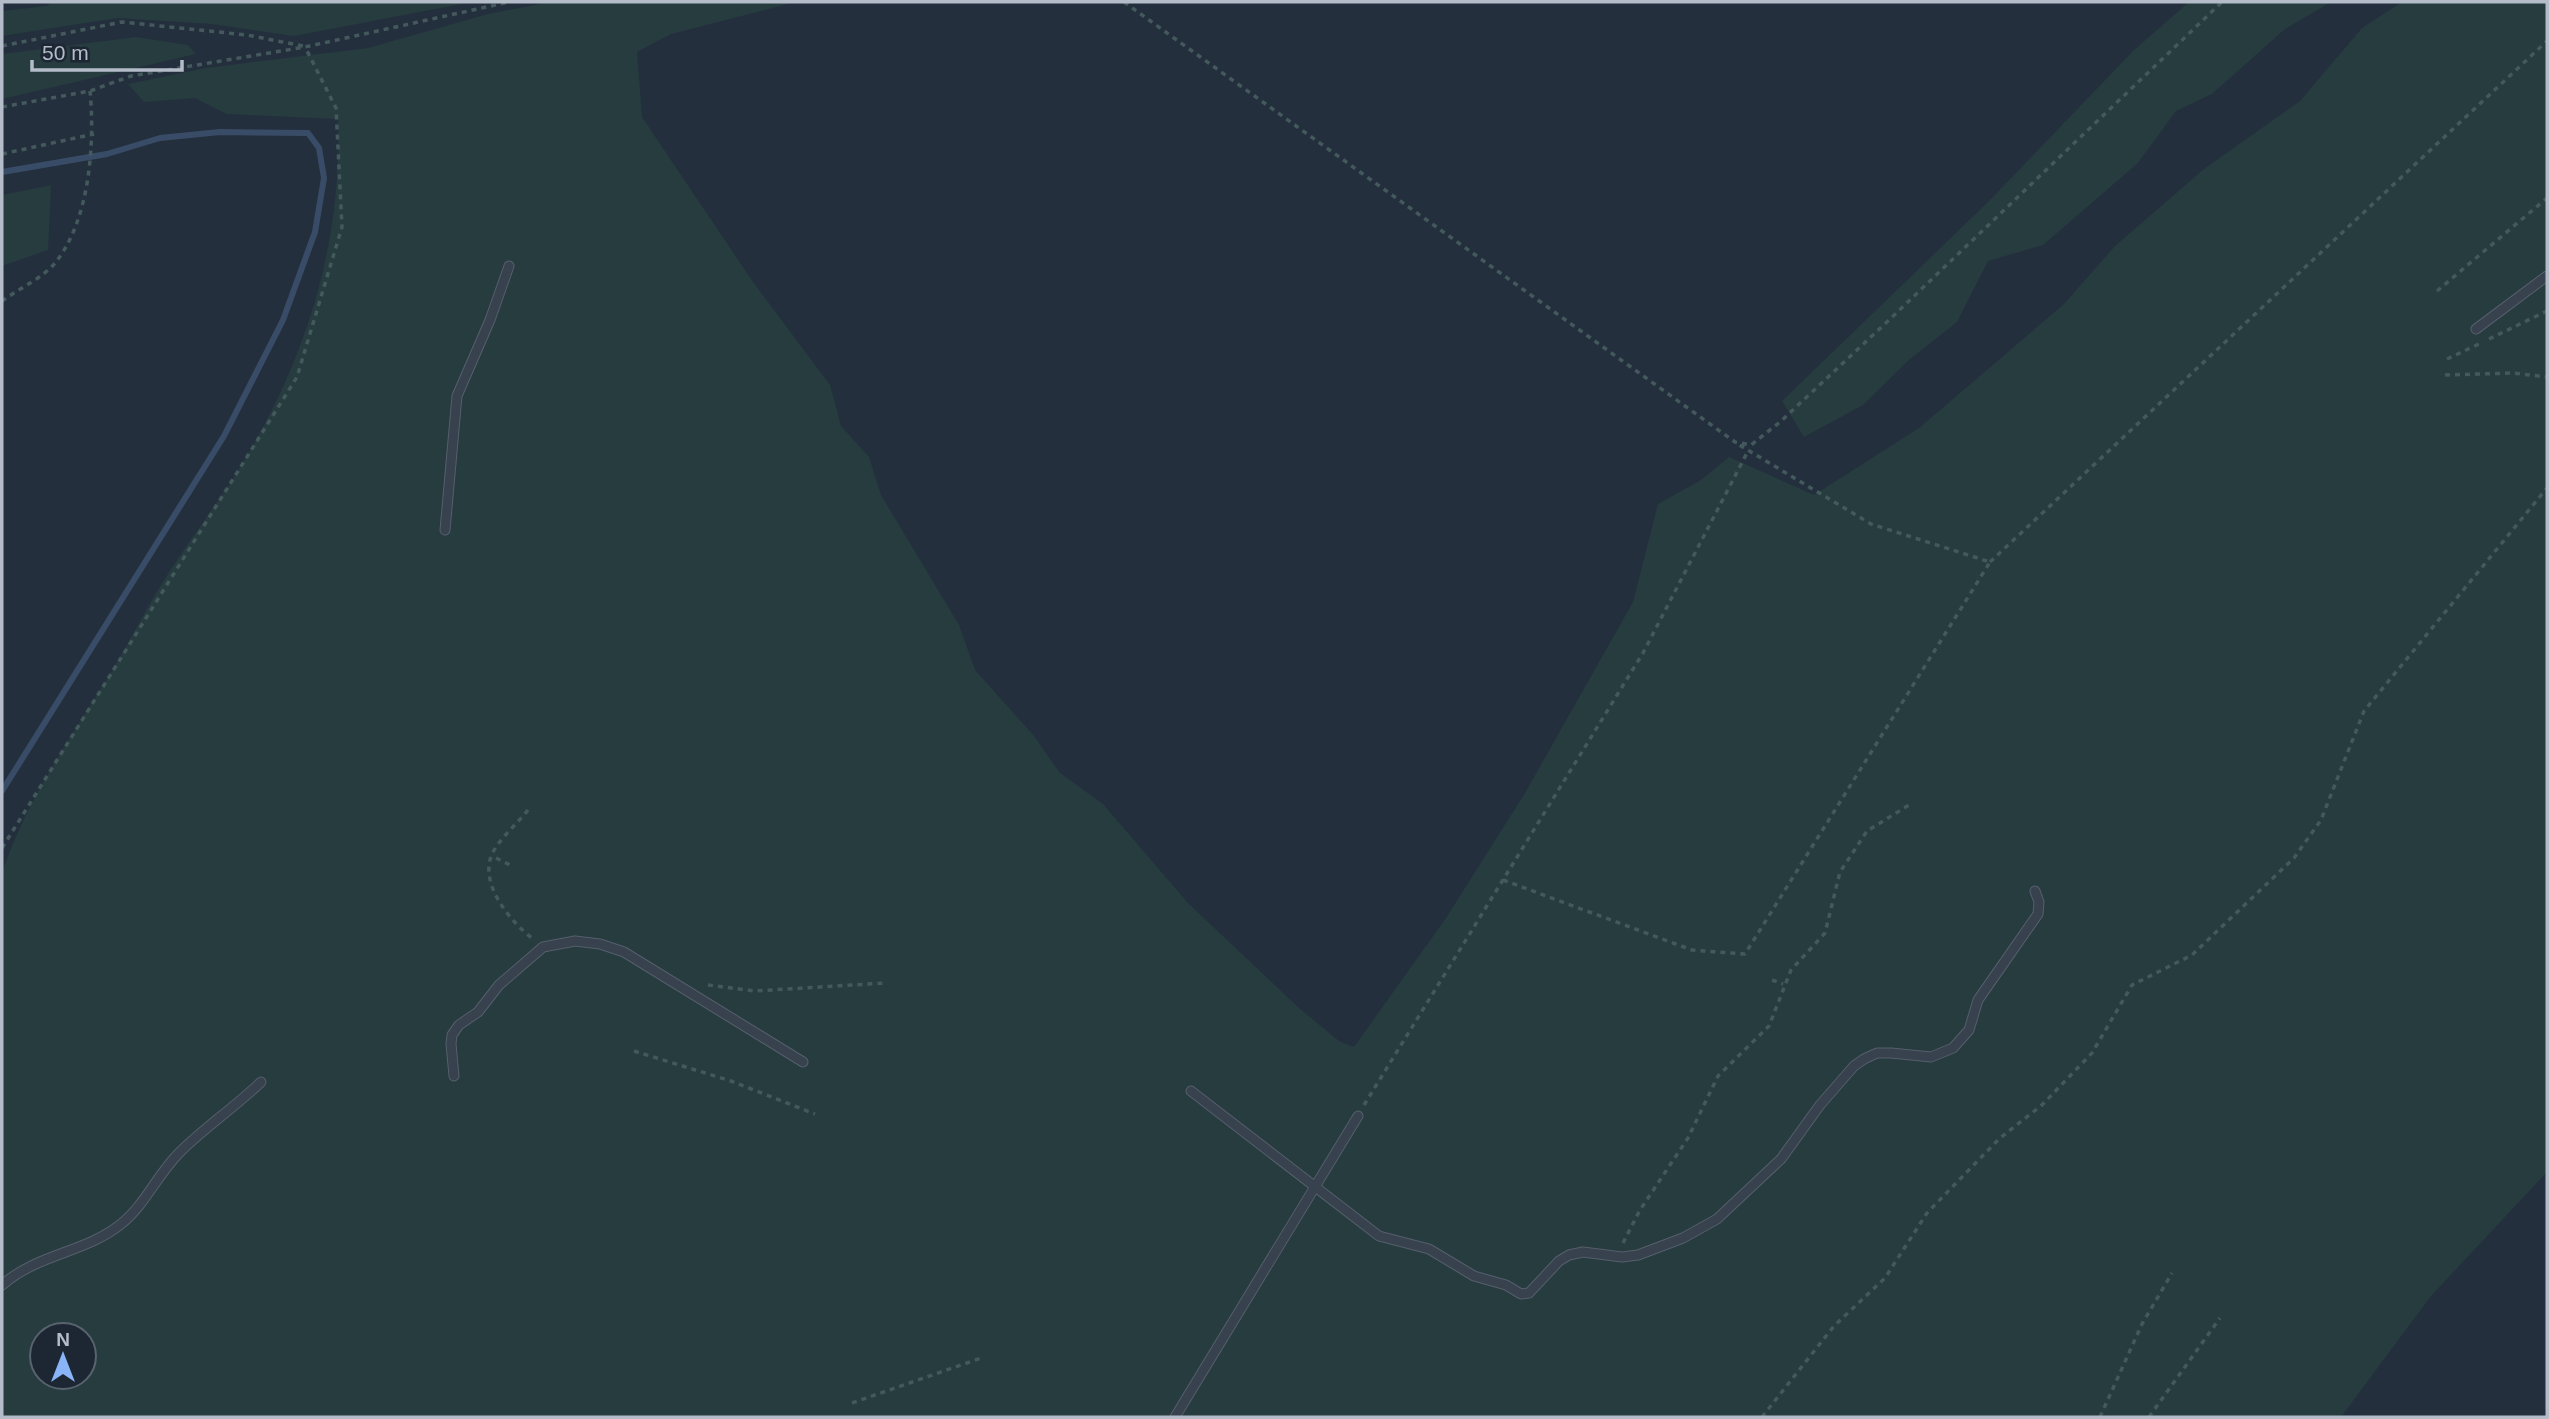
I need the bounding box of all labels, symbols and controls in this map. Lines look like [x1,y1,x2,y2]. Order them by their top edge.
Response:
scale bar [32,28,182,72]
text: 50 m [42,41,89,64]
north arrow [28,1321,98,1391]
text: N [56,1329,70,1350]

